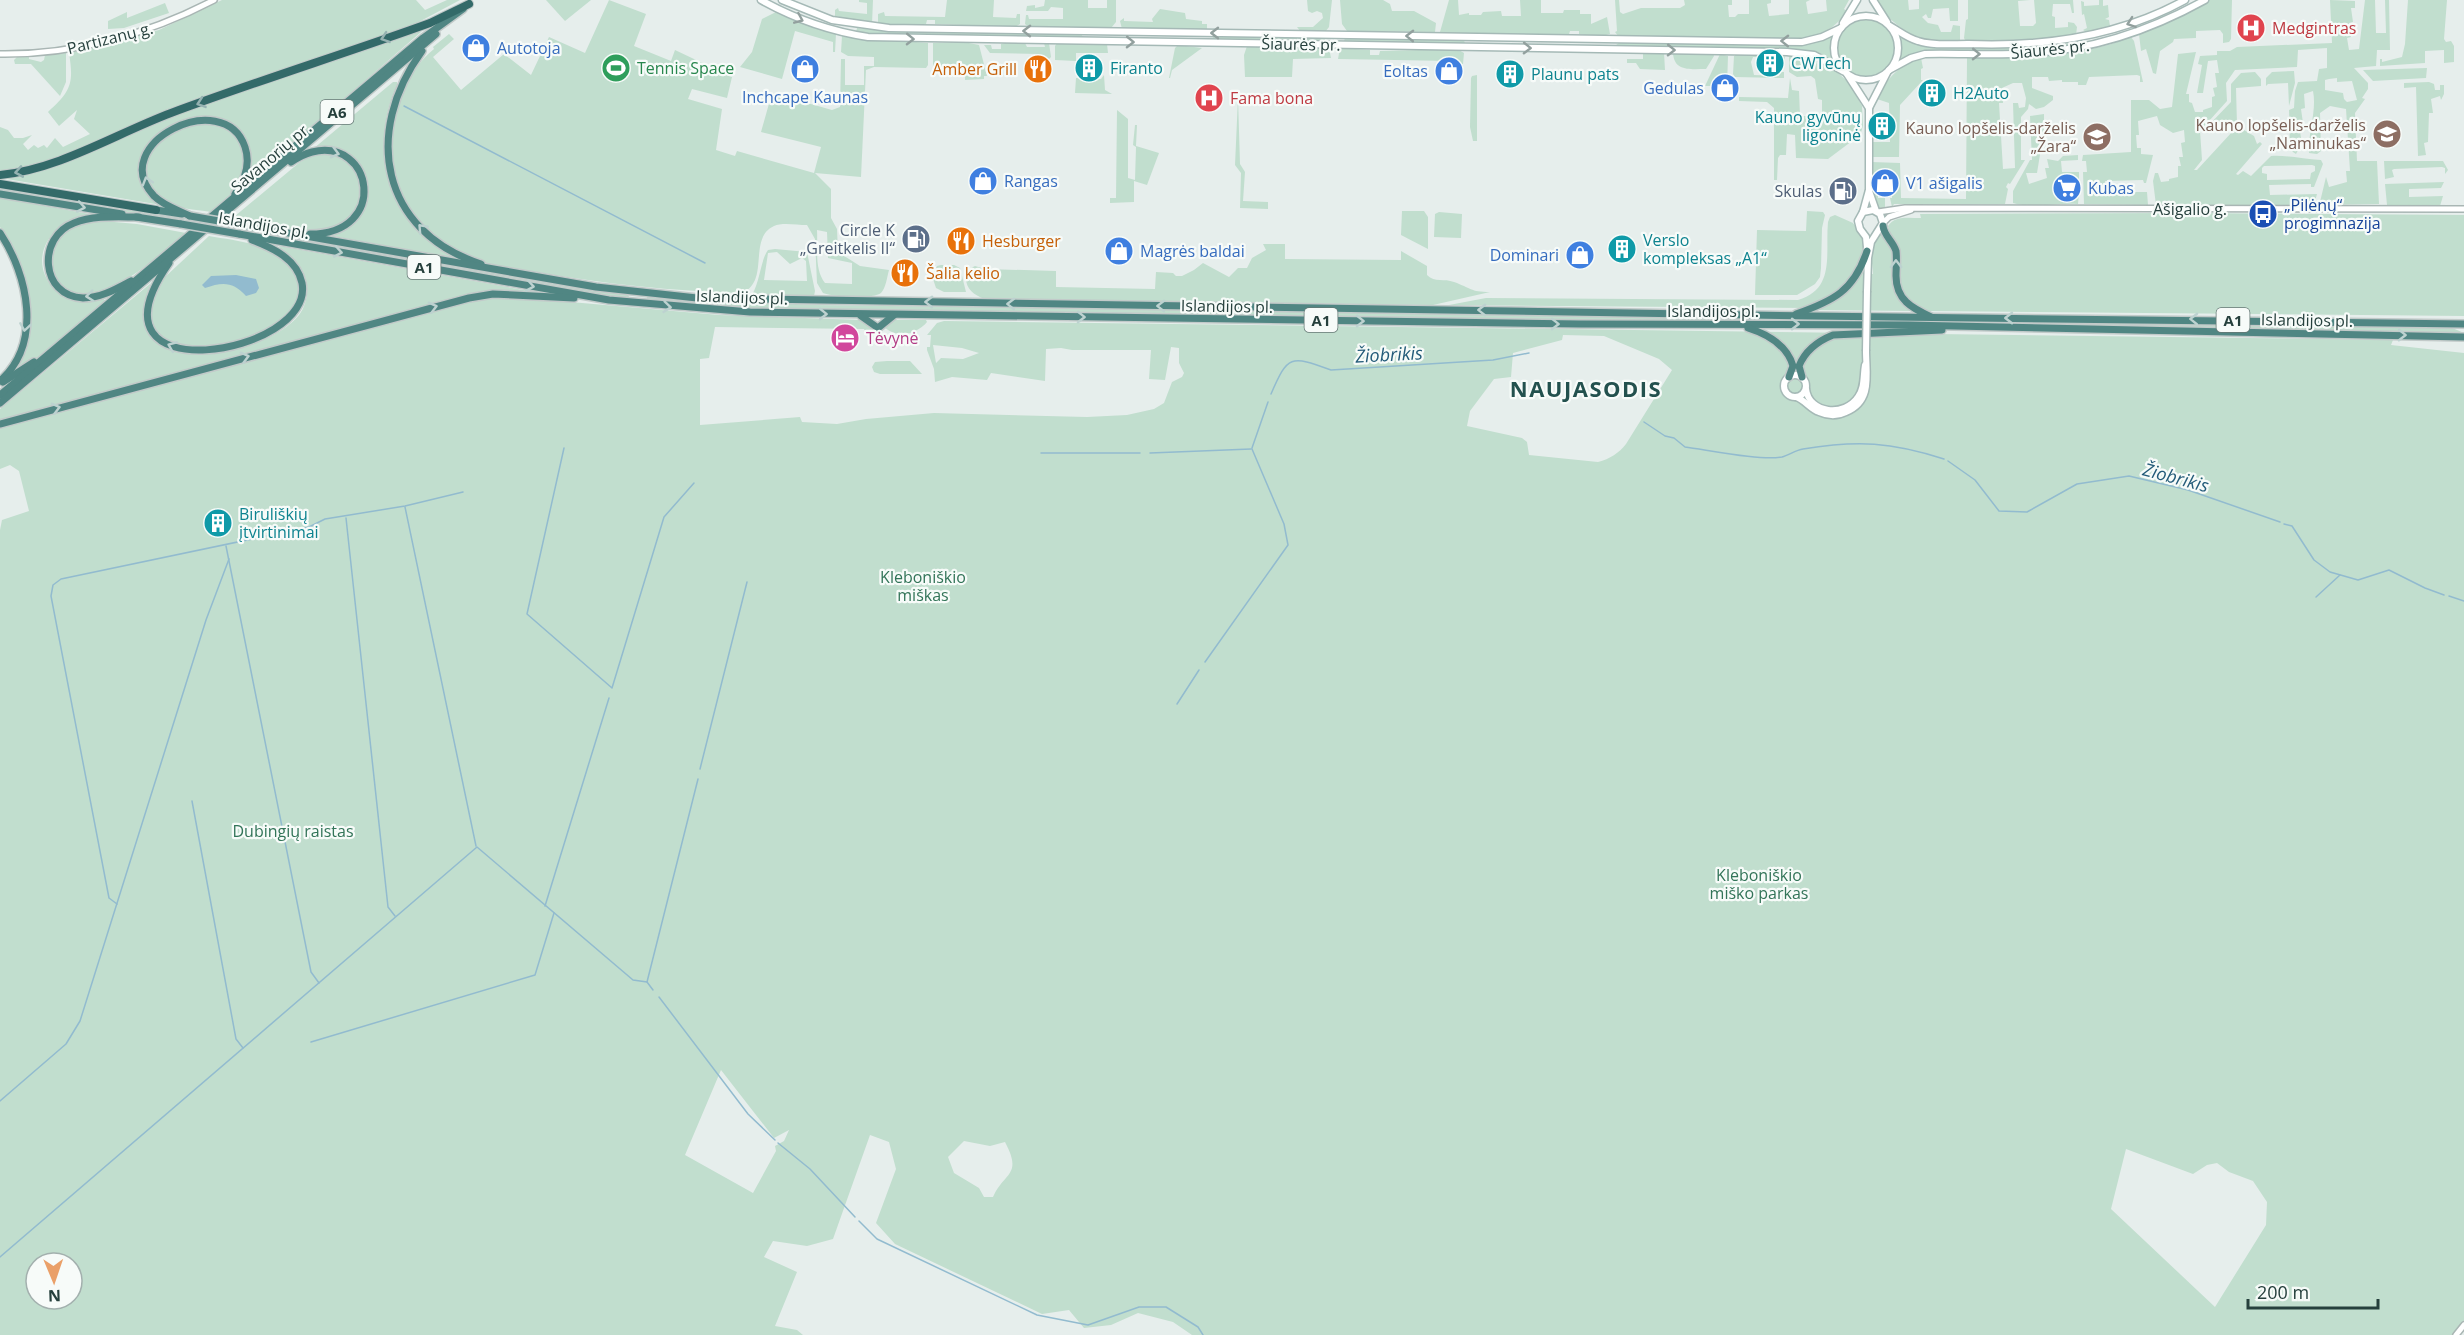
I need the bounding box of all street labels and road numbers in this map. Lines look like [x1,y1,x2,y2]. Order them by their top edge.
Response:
street label: Partizanų g. [65,17,155,59]
street label: Šiaurės pr. [1261,32,1341,56]
street label: Šiaurės pr. [2009,34,2091,64]
road number: A6 [320,100,354,124]
street label: Savanorių pr. [226,117,316,197]
street label: Ašigalio g. [2153,198,2227,220]
street label: Islandijos pl. [217,206,311,244]
road number: A1 [408,255,440,279]
street label: Islandijos pl. [696,284,788,310]
street label: Islandijos pl. [1181,294,1273,318]
street label: Islandijos pl. [1667,300,1759,322]
road number: A1 [1304,308,1338,332]
road number: A1 [2216,308,2250,332]
street label: Islandijos pl. [2261,308,2353,332]

